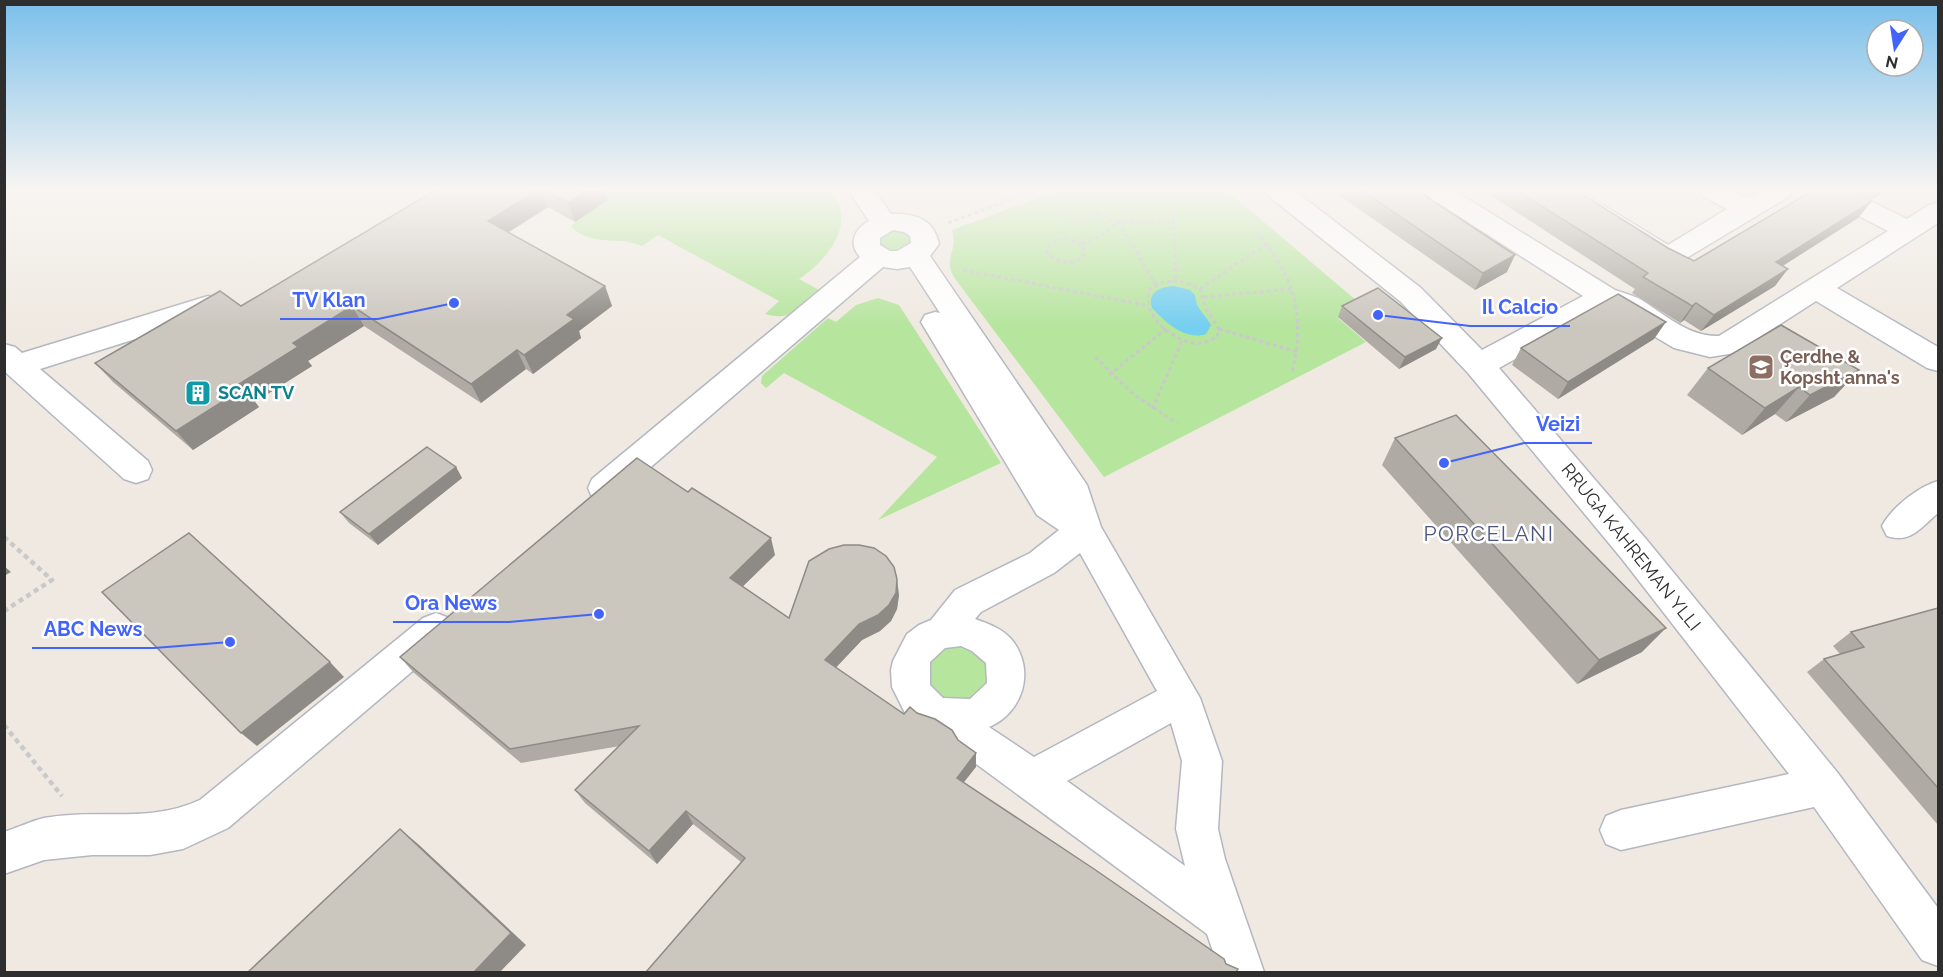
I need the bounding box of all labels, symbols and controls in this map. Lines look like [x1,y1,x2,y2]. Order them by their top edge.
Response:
north arrow [1865,18,1925,78]
text: N [1884,52,1900,73]
callout: TV Klan [280,281,378,319]
text: TV Klan [292,288,366,312]
callout: Il Calcio [1470,288,1570,326]
text: Il Calcio [1482,295,1558,319]
place label: Çerdhe & Kopsht anna's [1780,346,1900,388]
school or university icon: Çerdhe & Kopsht anna's [1746,352,1776,382]
building icon: SCAN TV [183,378,213,408]
place label: SCAN TV [218,382,295,403]
callout: Veizi [1524,405,1592,443]
text: Veizi [1536,412,1580,436]
street label: RRUGA KAHREMAN YLLI [1557,459,1705,634]
district label: PORCELANI [1423,521,1555,546]
callout: Ora News [393,584,509,622]
text: Ora News [405,591,497,615]
callout: ABC News [32,610,154,648]
text: ABC News [44,617,142,641]

